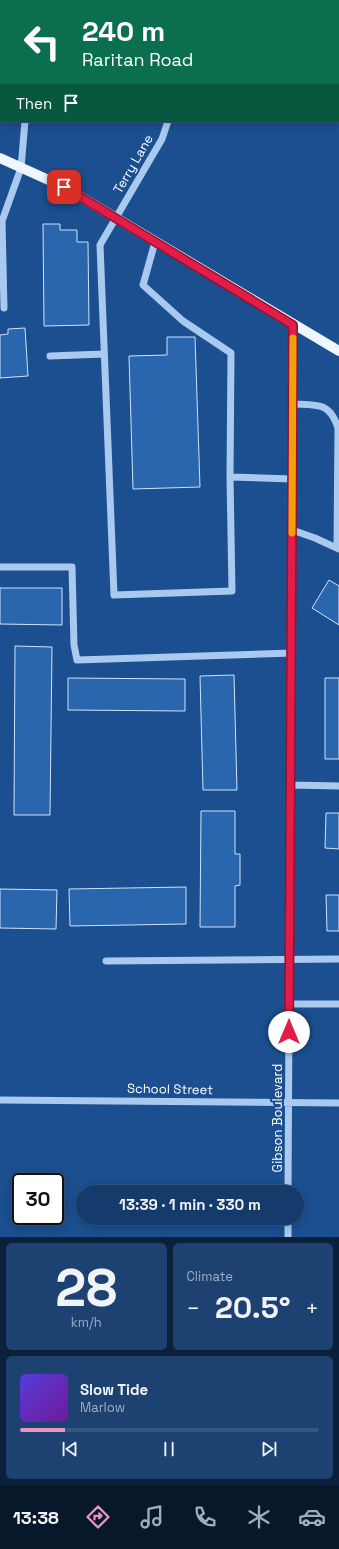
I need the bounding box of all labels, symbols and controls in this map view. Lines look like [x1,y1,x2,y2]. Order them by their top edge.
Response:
text: 240 m [82,13,165,49]
icon: left [16,16,68,68]
text: Raritan Road [82,48,193,71]
icon: arrive [60,92,82,114]
text: Then [16,94,52,113]
street label: Terry Lane [109,131,157,197]
pin [47,170,81,204]
icon: arrive [53,176,75,198]
position arrow [268,1011,310,1053]
street label: Gibson Boulevard [269,1064,286,1172]
street label: School Street [127,1080,213,1098]
speed limit sign: 30 [12,1173,64,1225]
text: 13:39 · 1 min · 330 m [119,1195,261,1214]
text: 28 [55,1255,117,1321]
text: Climate [187,1268,233,1285]
text: 20.5° [215,1288,291,1327]
text: − [187,1294,200,1322]
text: + [305,1294,319,1322]
text: km/h [71,1314,102,1331]
text: Slow Tide [80,1380,148,1399]
text: Marlow [80,1399,125,1416]
icon: previous [59,1438,81,1460]
icon: pause [158,1438,180,1460]
icon: next [258,1438,280,1460]
icon: directions [84,1503,112,1531]
icon: music [138,1503,166,1531]
icon: phone [191,1503,219,1531]
icon: climate [245,1503,273,1531]
icon: car [298,1503,326,1531]
text: 13:38 [13,1506,59,1529]

